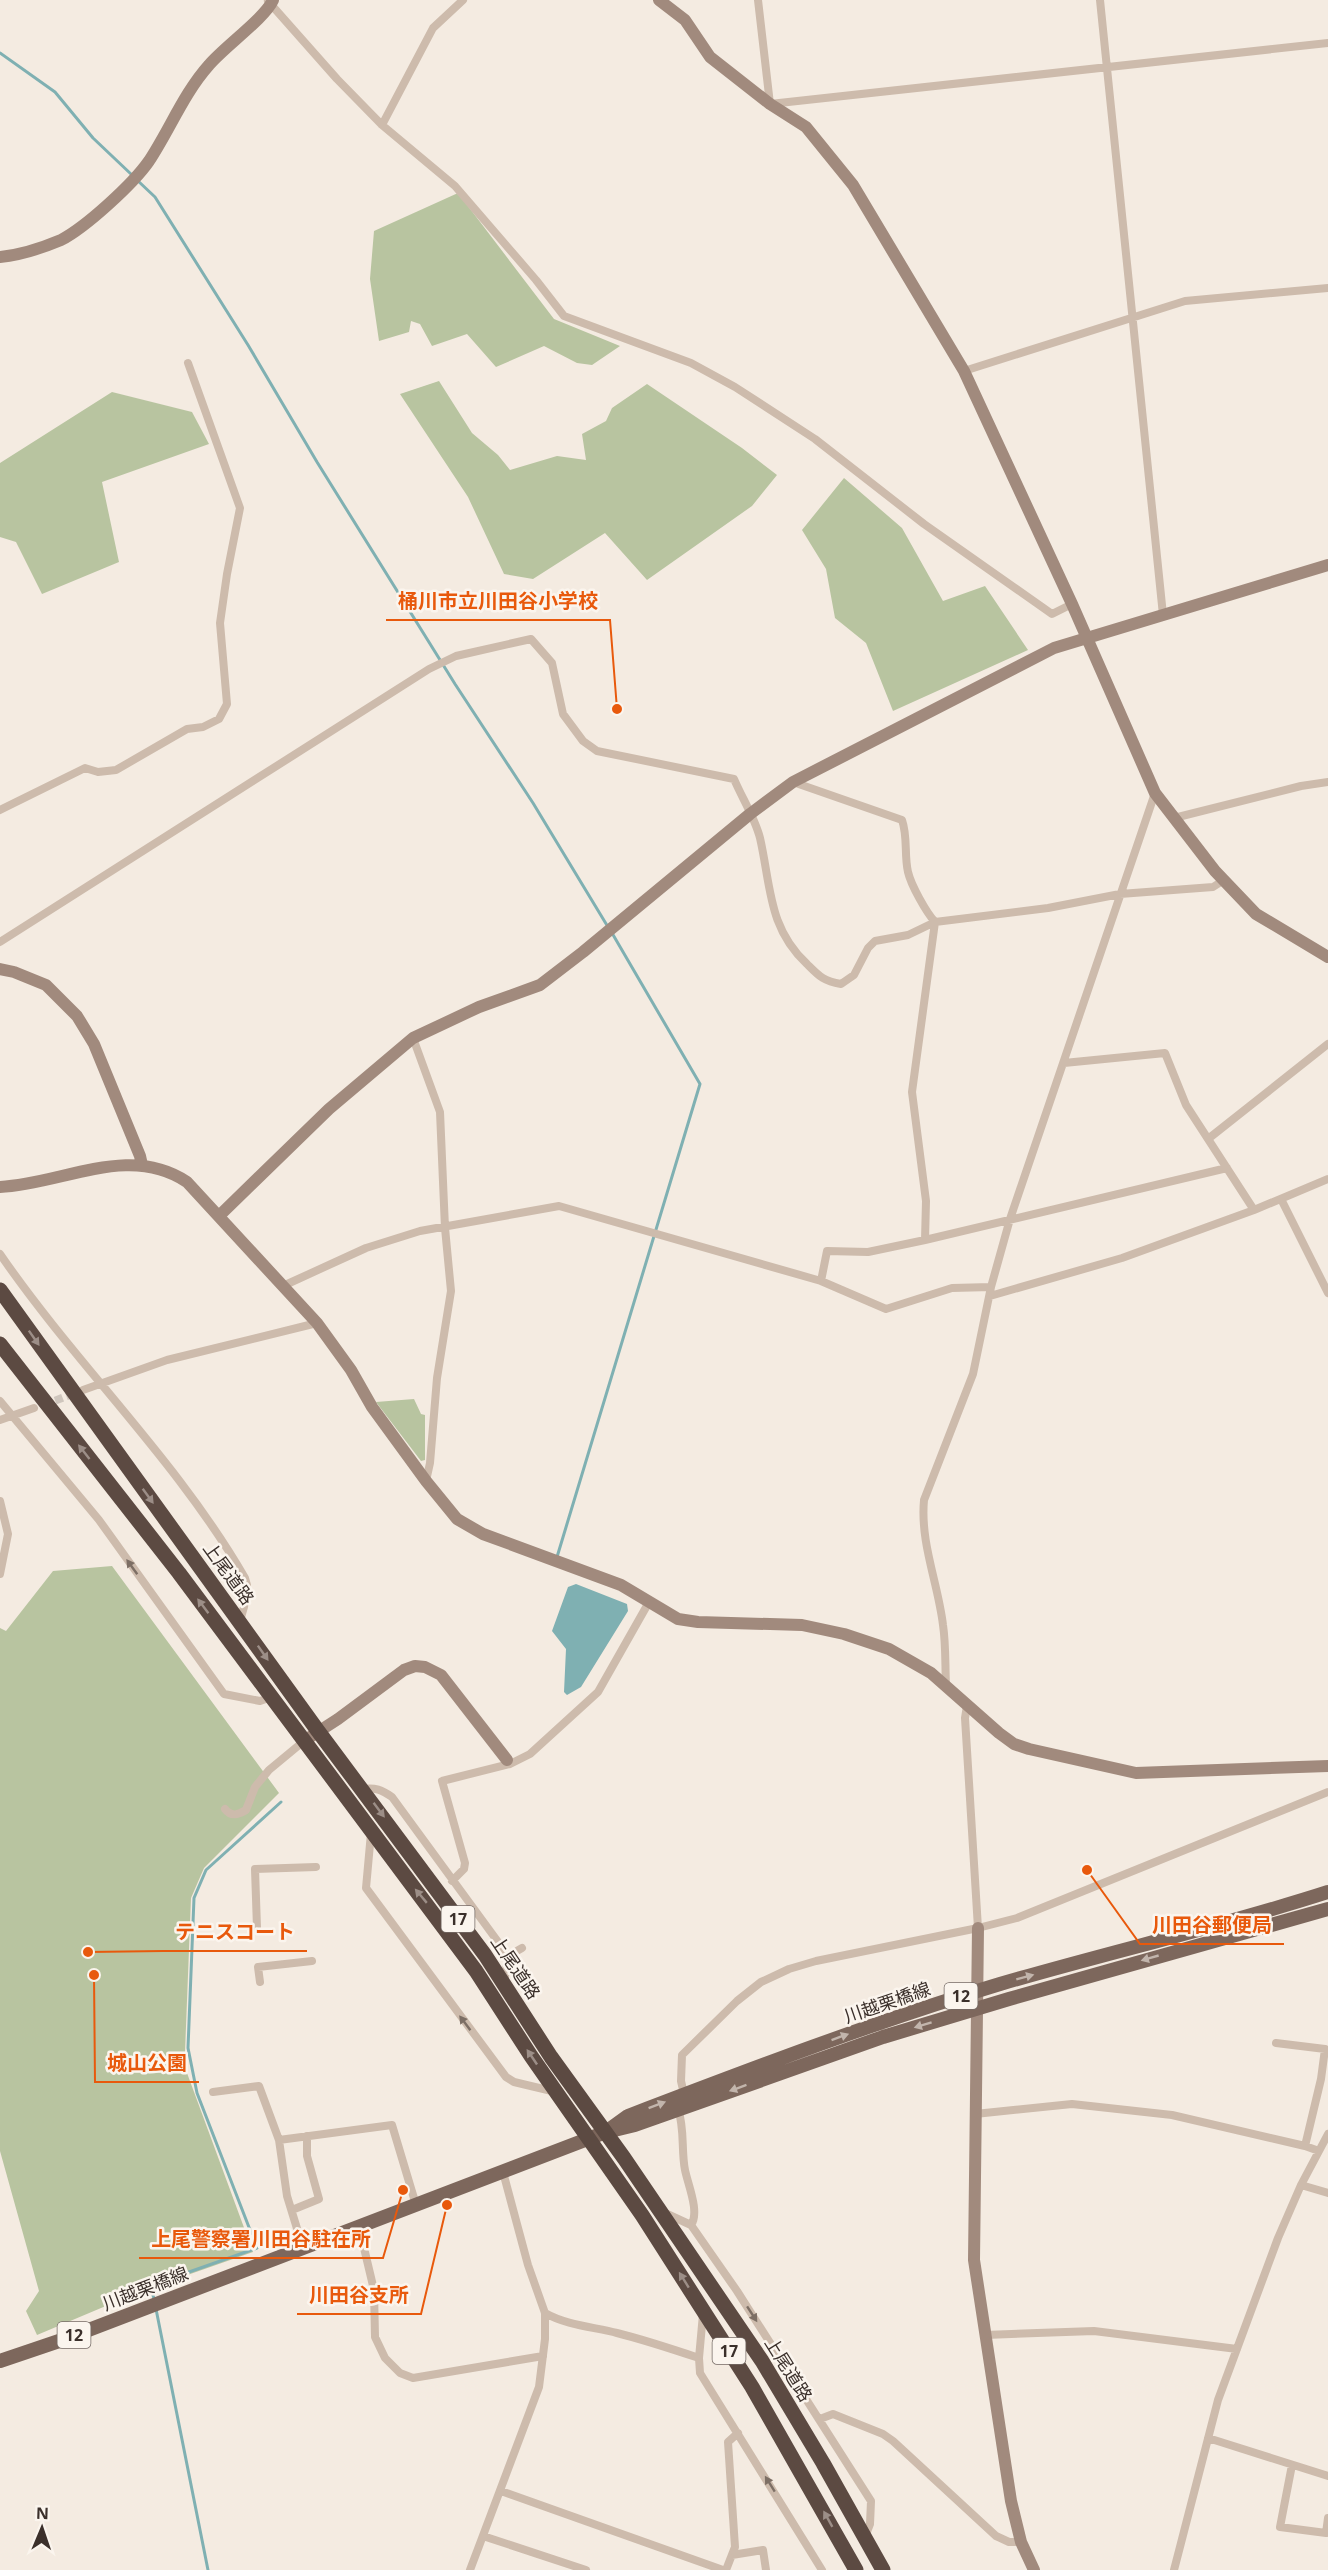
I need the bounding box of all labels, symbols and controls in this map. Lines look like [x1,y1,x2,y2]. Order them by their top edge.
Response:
callout: 桶川市立川田谷小学校 [386,582,610,620]
text: 桶川市立川田谷小学校 [398,587,598,614]
one-way arrow [28,1329,40,1345]
one-way arrow [77,1444,90,1460]
one-way arrow [142,1488,154,1504]
street label: 上尾道路 [198,1537,260,1609]
one-way arrow [126,1560,138,1576]
one-way arrow [198,1598,210,1613]
one-way arrow [257,1645,269,1661]
one-way arrow [373,1802,385,1818]
one-way arrow [415,1889,427,1904]
road number: 17 [442,1906,474,1932]
callout: 川田谷郵便局 [1140,1906,1284,1944]
text: 川田谷郵便局 [1152,1911,1272,1938]
callout: テニスコート [163,1913,307,1951]
text: テニスコート [175,1918,295,1945]
street label: 上尾道路 [486,1930,546,2004]
one-way arrow [1141,1954,1159,1963]
one-way arrow [1016,1972,1035,1982]
street label: 川越栗橋線 [841,1976,933,2028]
road number: 12 [944,1983,978,2009]
one-way arrow [459,2015,471,2031]
one-way arrow [914,2021,932,2030]
one-way arrow [831,2031,849,2041]
callout: 城山公園 [95,2044,199,2082]
text: 城山公園 [107,2049,187,2076]
one-way arrow [526,2049,538,2065]
one-way arrow [729,2083,747,2093]
one-way arrow [648,2099,666,2109]
callout: 上尾警察署川田谷駐在所 [139,2220,383,2258]
text: 上尾警察署川田谷駐在所 [151,2225,371,2252]
street label: 川越栗橋線 [99,2261,191,2315]
one-way arrow [678,2272,689,2288]
callout: 川田谷支所 [297,2276,421,2314]
text: 川田谷支所 [309,2281,409,2308]
one-way arrow [746,2306,757,2322]
road number: 12 [58,2322,90,2348]
street label: 上尾道路 [760,2332,818,2406]
road number: 17 [712,2338,746,2364]
one-way arrow [765,2476,776,2492]
north arrow [12,2498,72,2558]
text: N [36,2502,49,2524]
one-way arrow [823,2510,833,2527]

